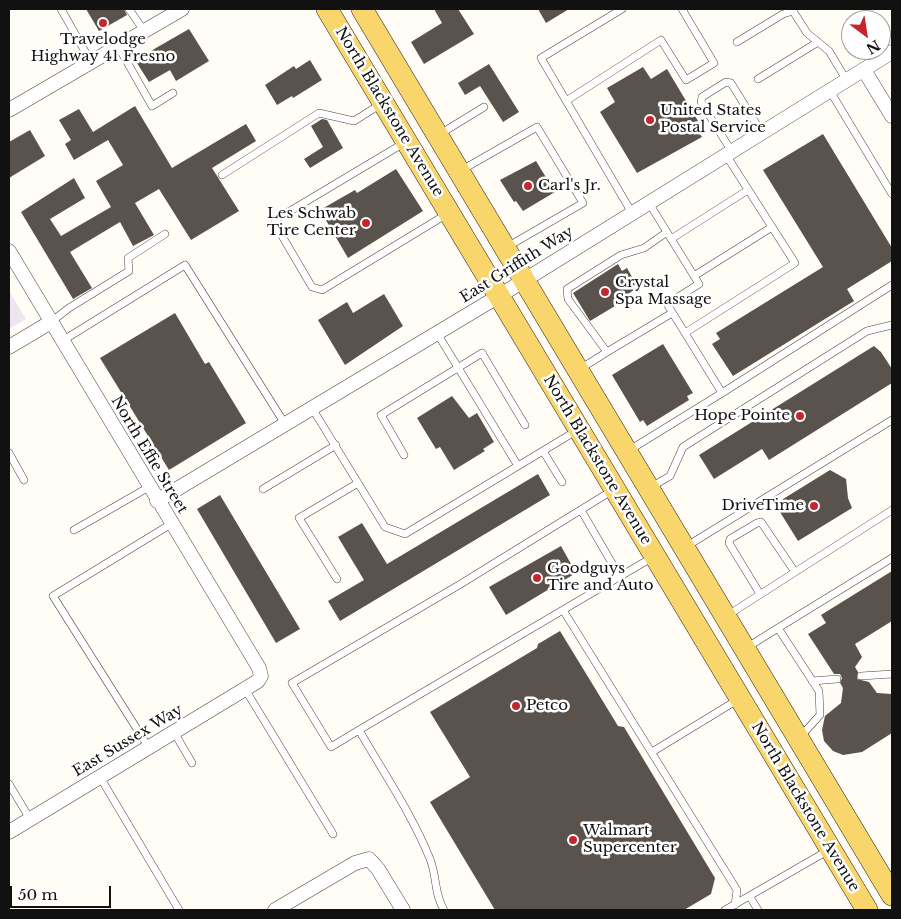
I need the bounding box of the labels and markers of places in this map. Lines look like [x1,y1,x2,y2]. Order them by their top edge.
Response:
marker: Travelodge Highway 41 Fresno [97,17,109,29]
place label: Travelodge Highway 41 Fresno [31,31,175,66]
place label: United States Postal Service [660,102,766,137]
marker: United States Postal Service [644,114,656,126]
place label: Carl's Jr. [538,177,601,195]
marker: Carl's Jr. [522,180,534,192]
place label: Les Schwab Tire Center [267,205,356,240]
marker: Les Schwab Tire Center [360,217,372,229]
place label: Crystal Spa Massage [615,274,711,309]
marker: Crystal Spa Massage [599,286,611,298]
place label: Hope Pointe [694,407,790,425]
marker: Hope Pointe [794,410,806,422]
place label: DriveTime [722,497,804,515]
marker: DriveTime [808,500,820,512]
place label: Goodguys Tire and Auto [547,560,654,595]
marker: Goodguys Tire and Auto [531,572,543,584]
place label: Petco [526,697,568,715]
marker: Petco [510,700,522,712]
place label: Walmart Supercenter [583,822,677,857]
marker: Walmart Supercenter [567,834,579,846]

